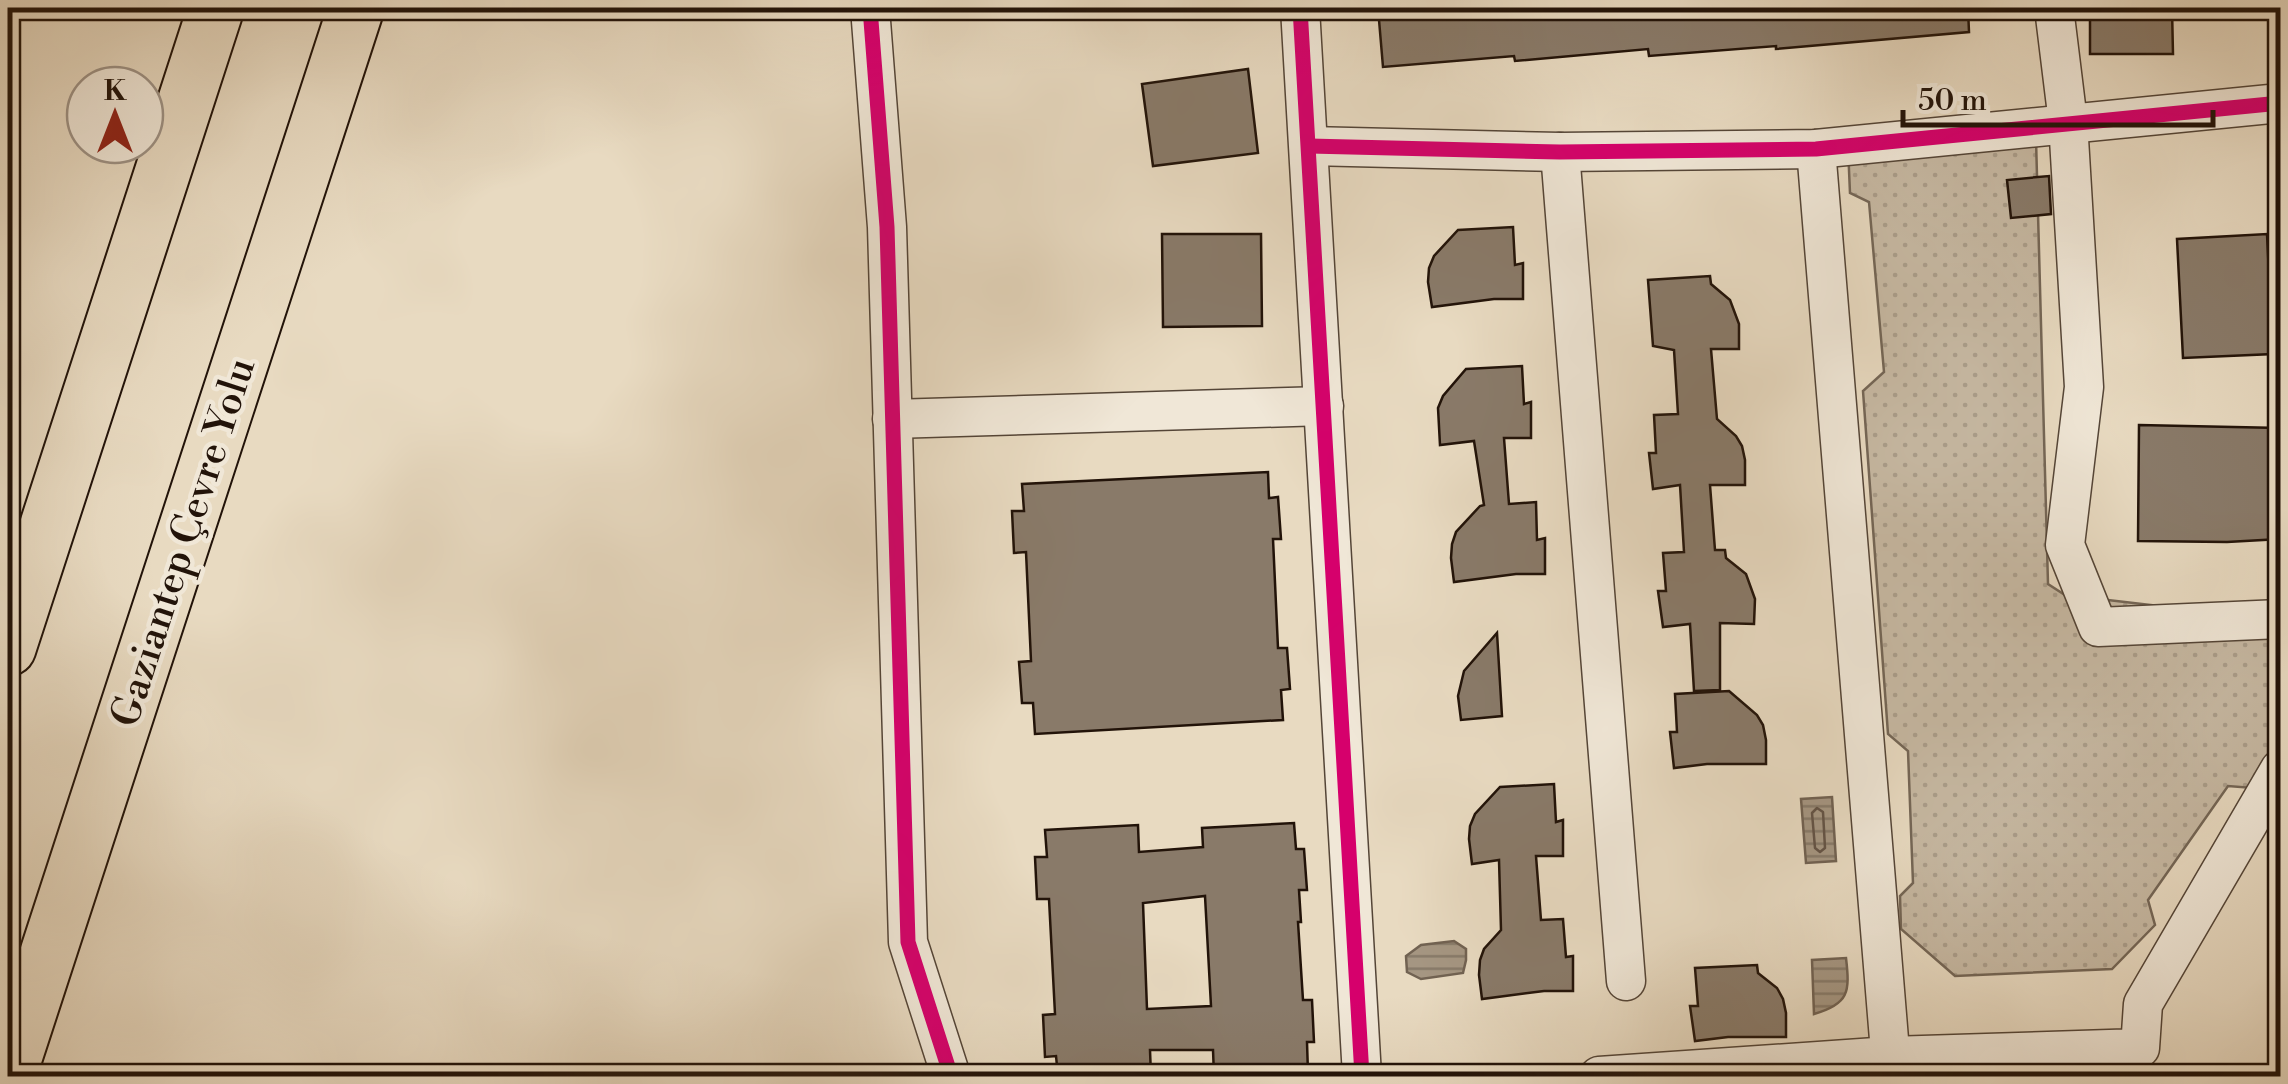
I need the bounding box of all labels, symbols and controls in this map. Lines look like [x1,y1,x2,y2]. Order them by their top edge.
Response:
north arrow [65,65,165,165]
scale bar [1903,65,2213,127]
text: K [104,74,128,109]
text: 50 m [1918,82,1987,120]
street label: Gaziantep Çevre Yolu [101,352,267,733]

